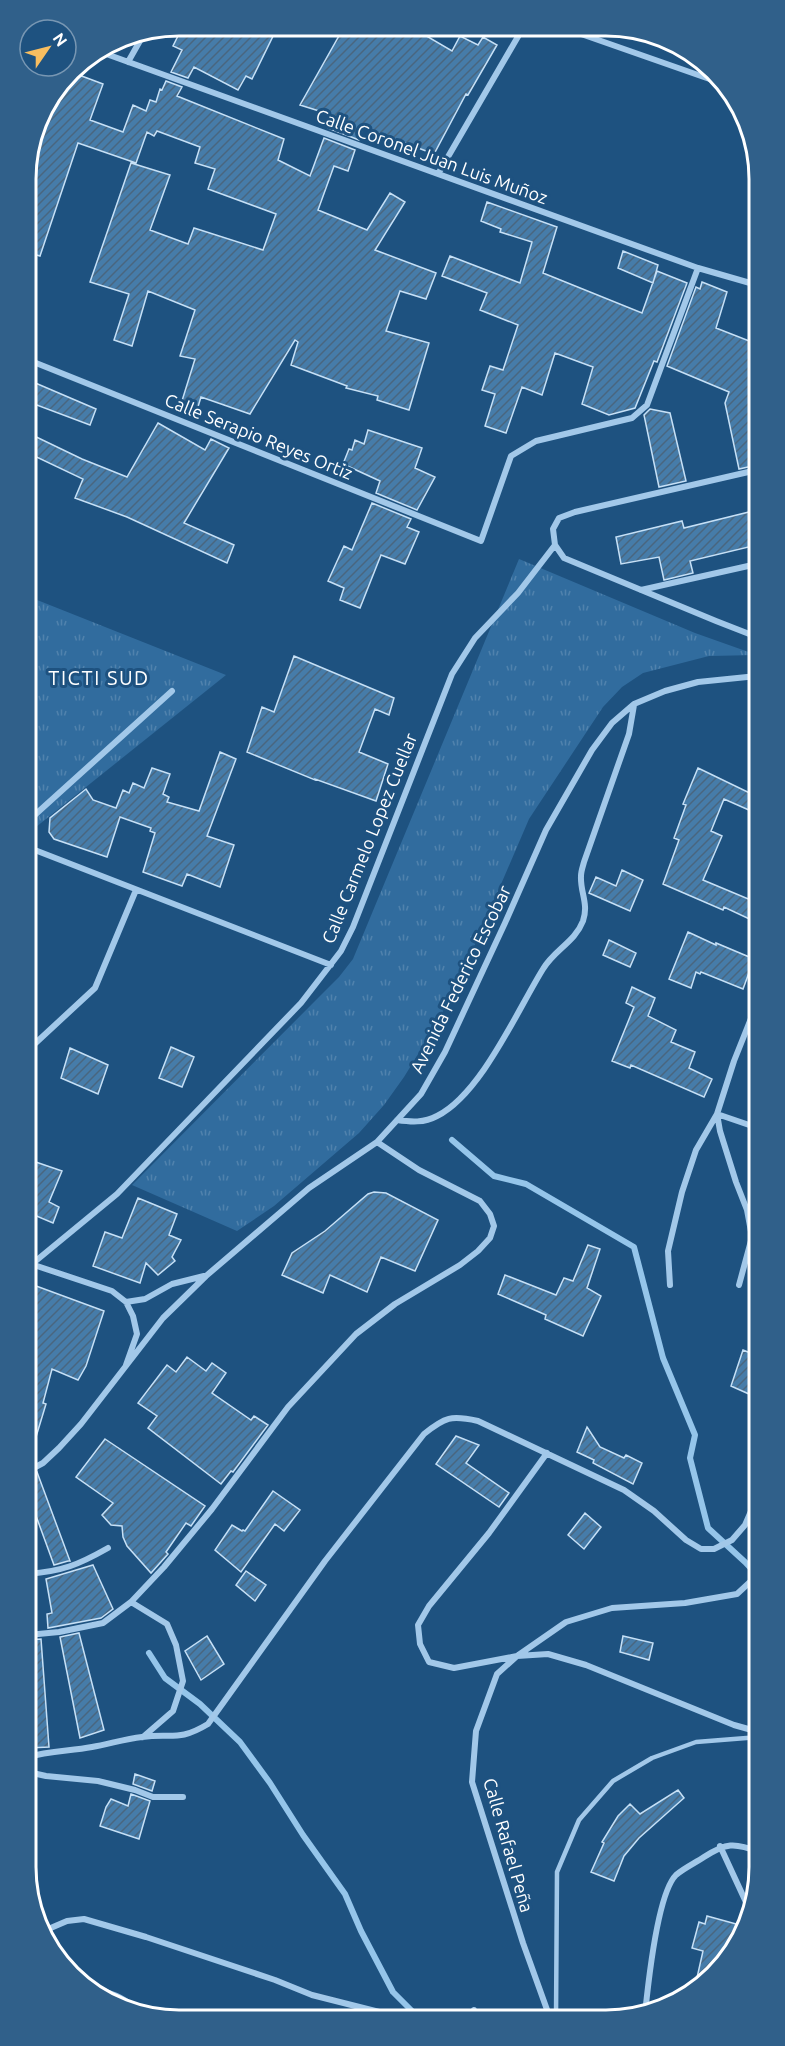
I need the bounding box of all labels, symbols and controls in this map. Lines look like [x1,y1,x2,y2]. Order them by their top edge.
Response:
north arrow [18,18,78,78]
text: N [49,29,71,49]
street label: Calle Coronel Juan Luis Muñoz [313,105,551,207]
street label: Calle Serapio Reyes Ortiz [162,389,356,483]
district label: TICTI SUD [48,666,150,689]
street label: Calle Carmelo Lopez Cuellar [318,730,420,946]
street label: Avenida Federico Escobar [406,882,514,1076]
street label: Calle Rafael Peña [480,1775,538,1915]

